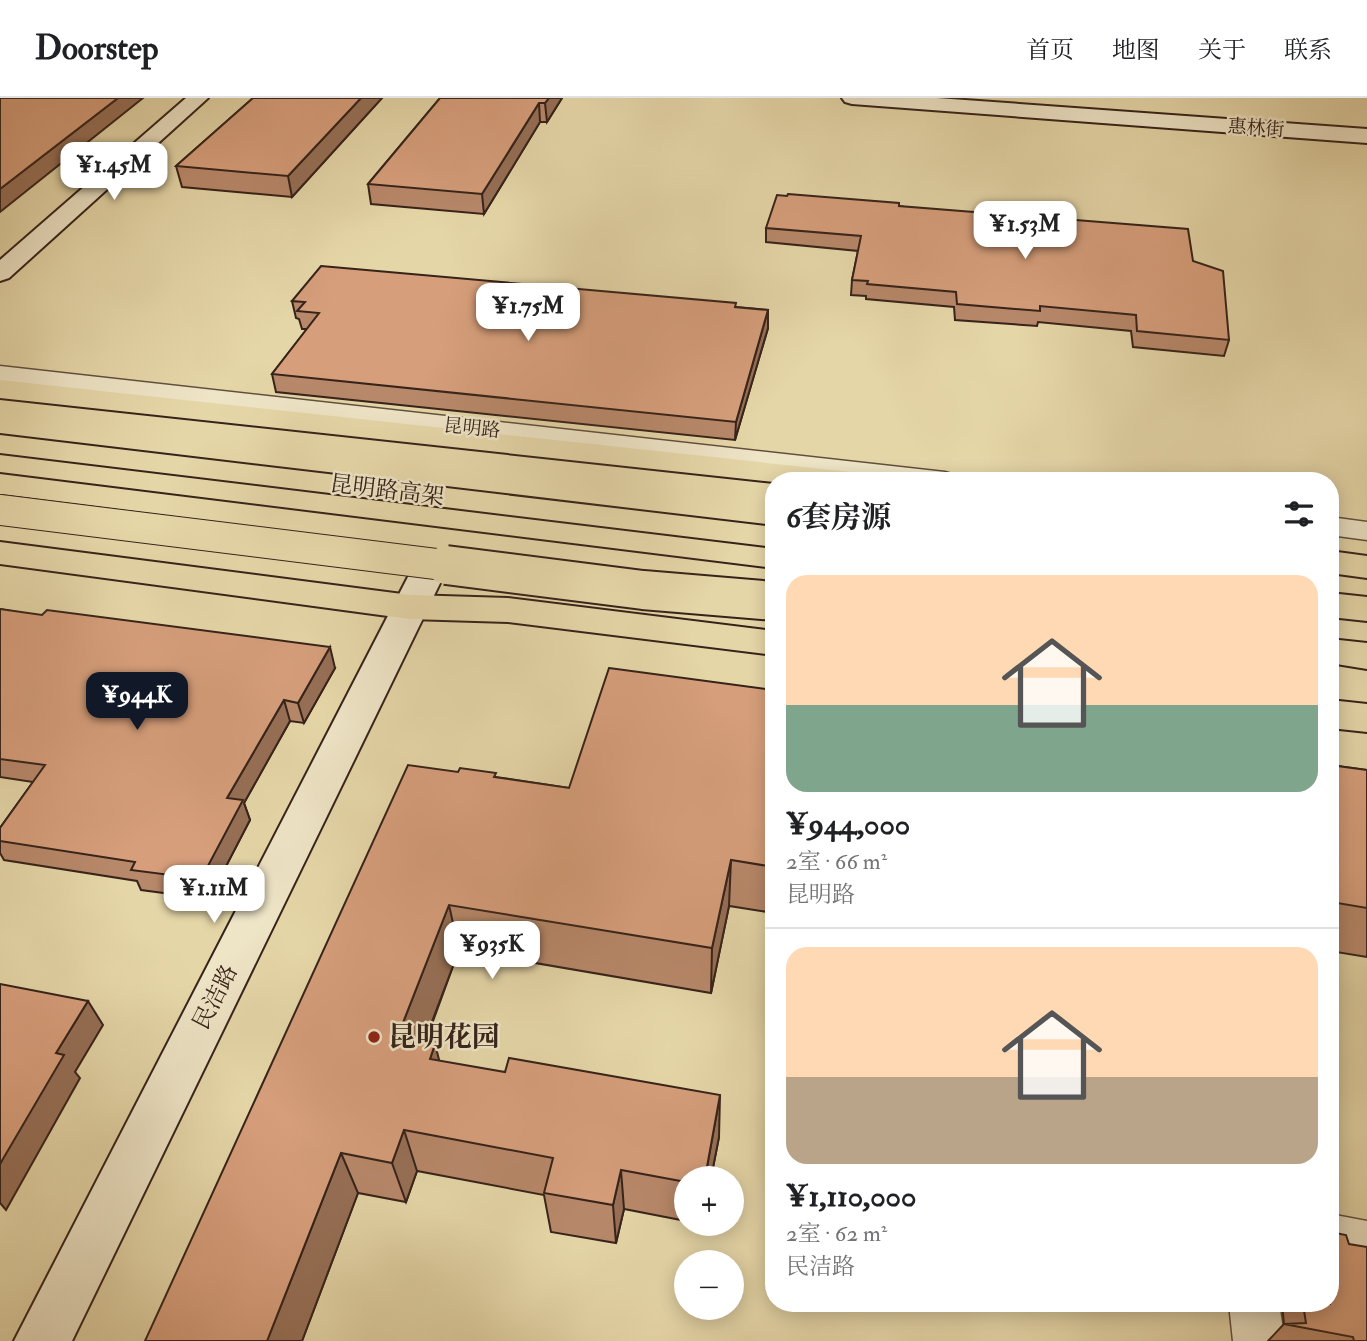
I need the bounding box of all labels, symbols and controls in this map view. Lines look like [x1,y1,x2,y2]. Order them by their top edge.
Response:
text: Doorstep [35,28,158,69]
text: 首页 [1026,35,1074,66]
text: 地图 [1112,35,1160,66]
text: 关于 [1198,35,1246,66]
text: 联系 [1284,35,1332,66]
street label: 惠林街 [1227,114,1285,142]
pin: ¥1.45M [57,142,171,202]
text: ¥1.45M [76,150,152,179]
pin: ¥1.53M [968,202,1082,261]
text: ¥1.53M [990,209,1060,238]
pin: ¥1.75M [471,284,585,343]
text: ¥1.75M [492,291,564,320]
street label: 昆明路 [442,413,502,443]
street label: 昆明路高架 [328,469,446,511]
icon: filters [1280,495,1318,533]
text: 6套房源 [786,499,891,536]
icon: home [989,620,1115,746]
pin: ¥944K [88,672,186,732]
text: ¥944K [102,680,172,709]
text: ¥944,000 [786,806,910,843]
text: 2室 · 66 m² [786,847,887,876]
pin: ¥1.11M [157,866,271,925]
text: ¥1.11M [180,873,248,902]
text: 昆明路 [786,880,855,909]
pin: ¥935K [443,922,541,981]
text: ¥935K [460,929,524,958]
street label: 民洁路 [186,960,244,1034]
icon: home [989,992,1115,1118]
place label: 昆明花园 [388,1020,500,1055]
marker: 昆明花园 [366,1029,382,1045]
map controls [674,1166,744,1320]
button: + [674,1166,744,1236]
text: ¥1,110,000 [786,1178,916,1215]
text: 2室 · 62 m² [786,1219,887,1248]
button: − [674,1250,744,1320]
text: 民洁路 [786,1252,855,1281]

